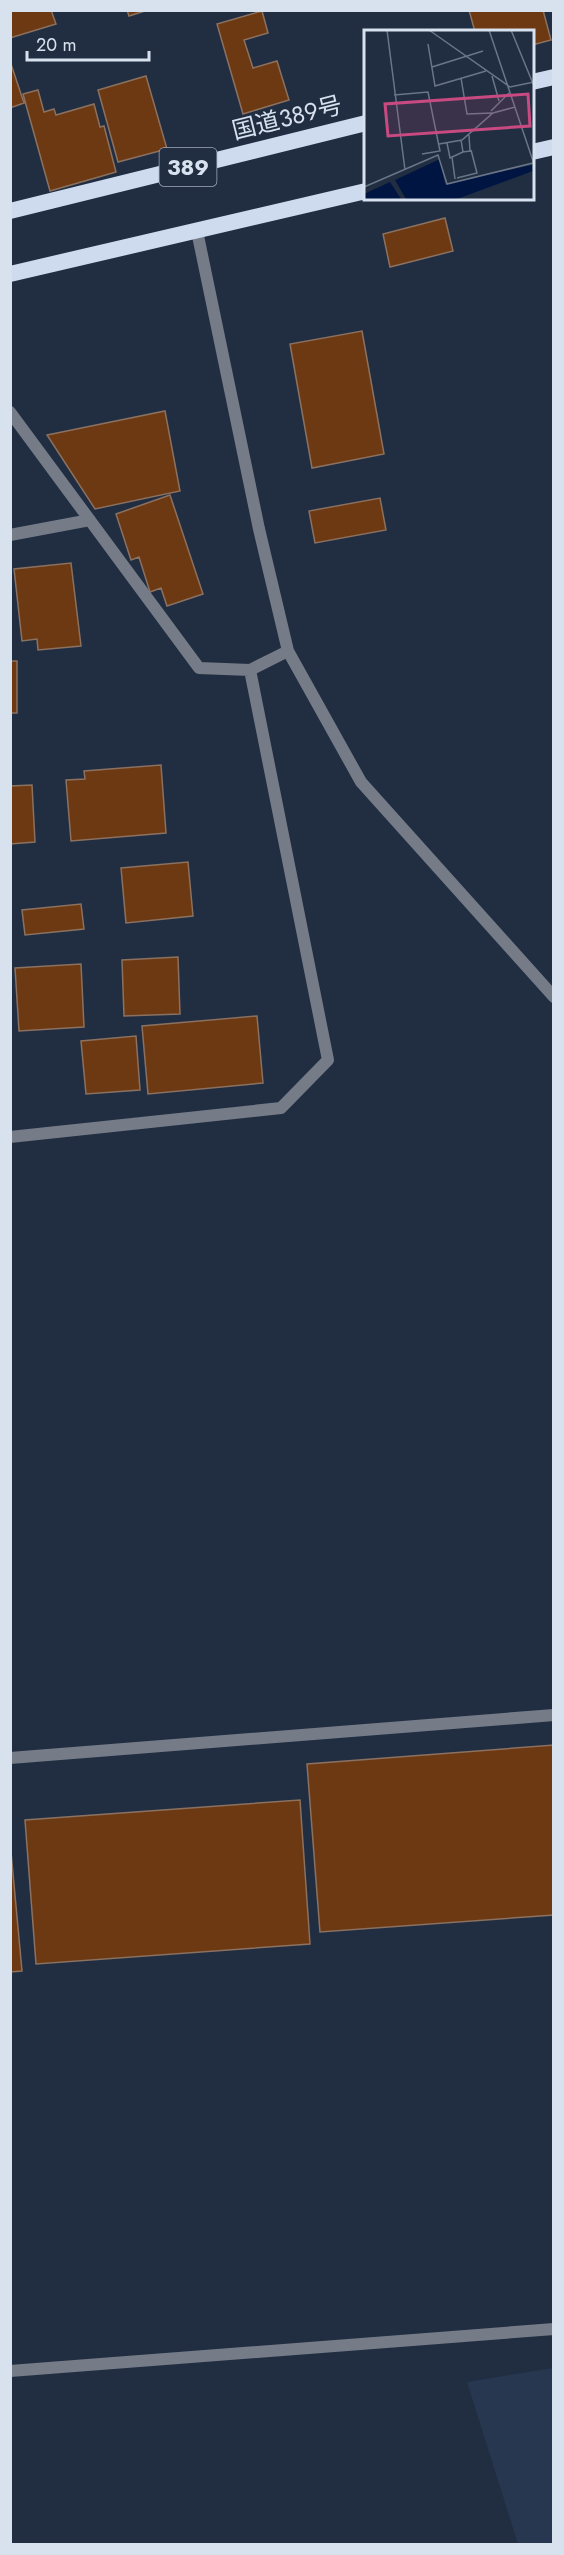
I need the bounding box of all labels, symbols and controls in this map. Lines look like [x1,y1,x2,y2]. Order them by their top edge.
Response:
scale bar [27,24,148,62]
inset map [364,30,534,200]
text: 20 m [36,32,76,58]
street label: 国道389号 [228,87,345,148]
road number: 389 [160,148,216,186]

